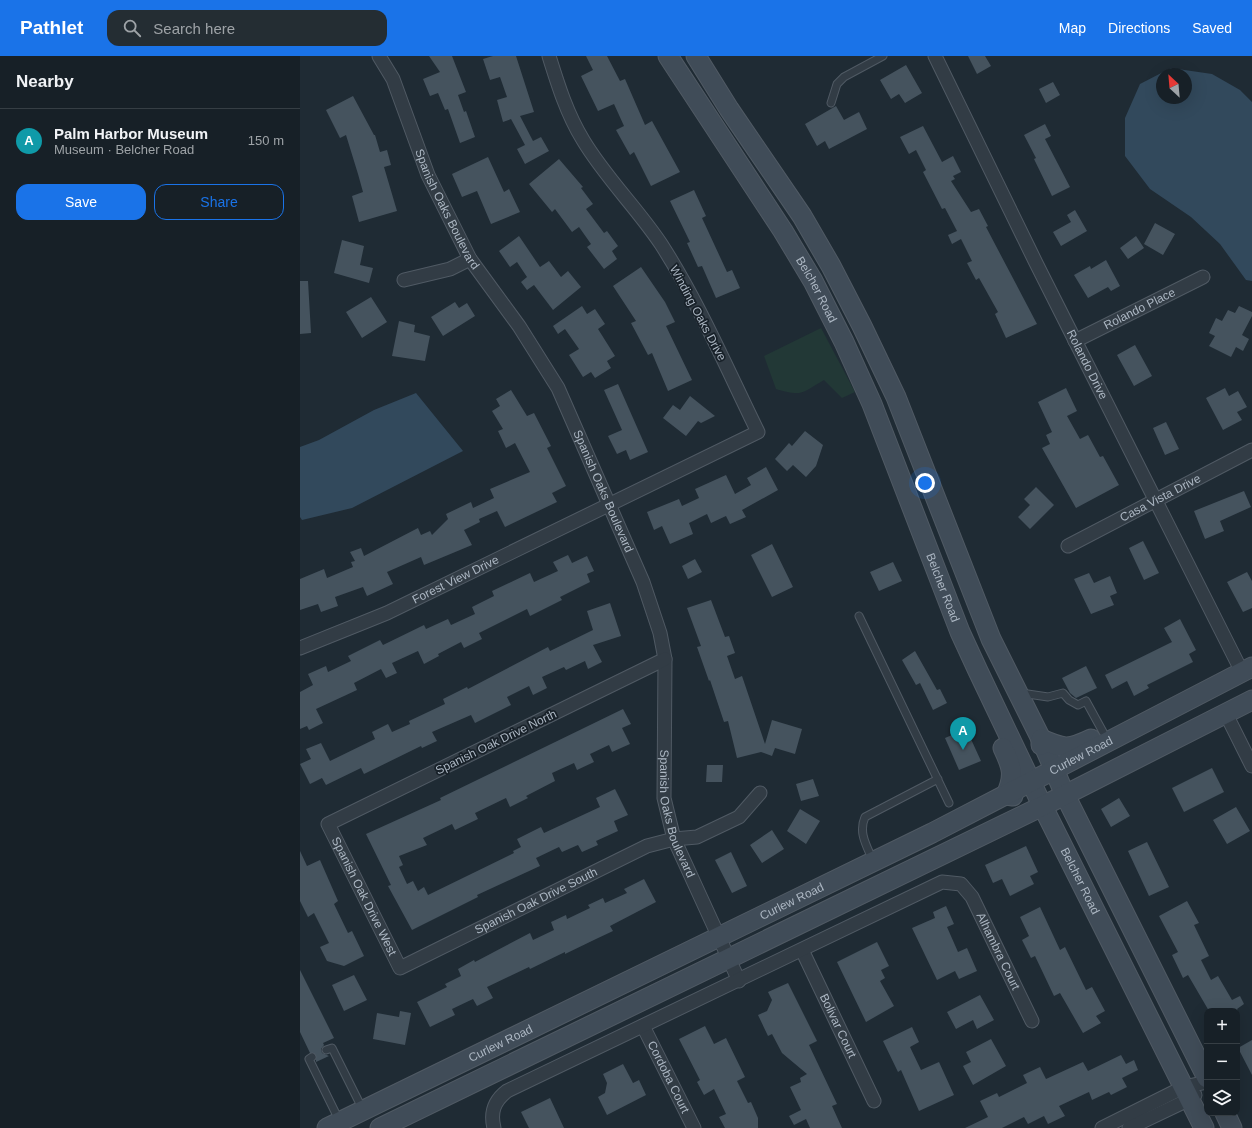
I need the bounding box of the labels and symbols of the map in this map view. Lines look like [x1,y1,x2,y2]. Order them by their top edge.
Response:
north arrow [1156,68,1192,104]
street label: Spanish Oaks Boulevard [412,147,482,272]
street label: Belcher Road [793,254,840,325]
street label: Winding Oaks Drive [667,263,729,363]
street label: Rolando Place [1101,285,1178,333]
street label: Rolando Drive [1064,327,1111,402]
street label: Spanish Oaks Boulevard [570,428,636,555]
street label: Casa Vista Drive [1117,471,1203,525]
your location [915,473,935,493]
street label: Belcher Road [923,551,963,624]
street label: Forest View Drive [410,552,501,607]
street label: Spanish Oak Drive North [433,707,559,777]
pin: A [950,717,976,750]
street label: Curlew Road [1047,733,1115,778]
street label: Spanish Oaks Boulevard [657,749,698,880]
street label: Spanish Oak Drive West [329,835,400,958]
street label: Belcher Road [1058,845,1103,917]
street label: Spanish Oak Drive South [472,865,600,937]
street label: Curlew Road [757,880,826,923]
street label: Alhambra Court [974,910,1023,993]
street label: Bolivar Court [817,991,860,1061]
street label: Curlew Road [466,1022,535,1065]
street label: Cordoba Court [645,1039,693,1116]

